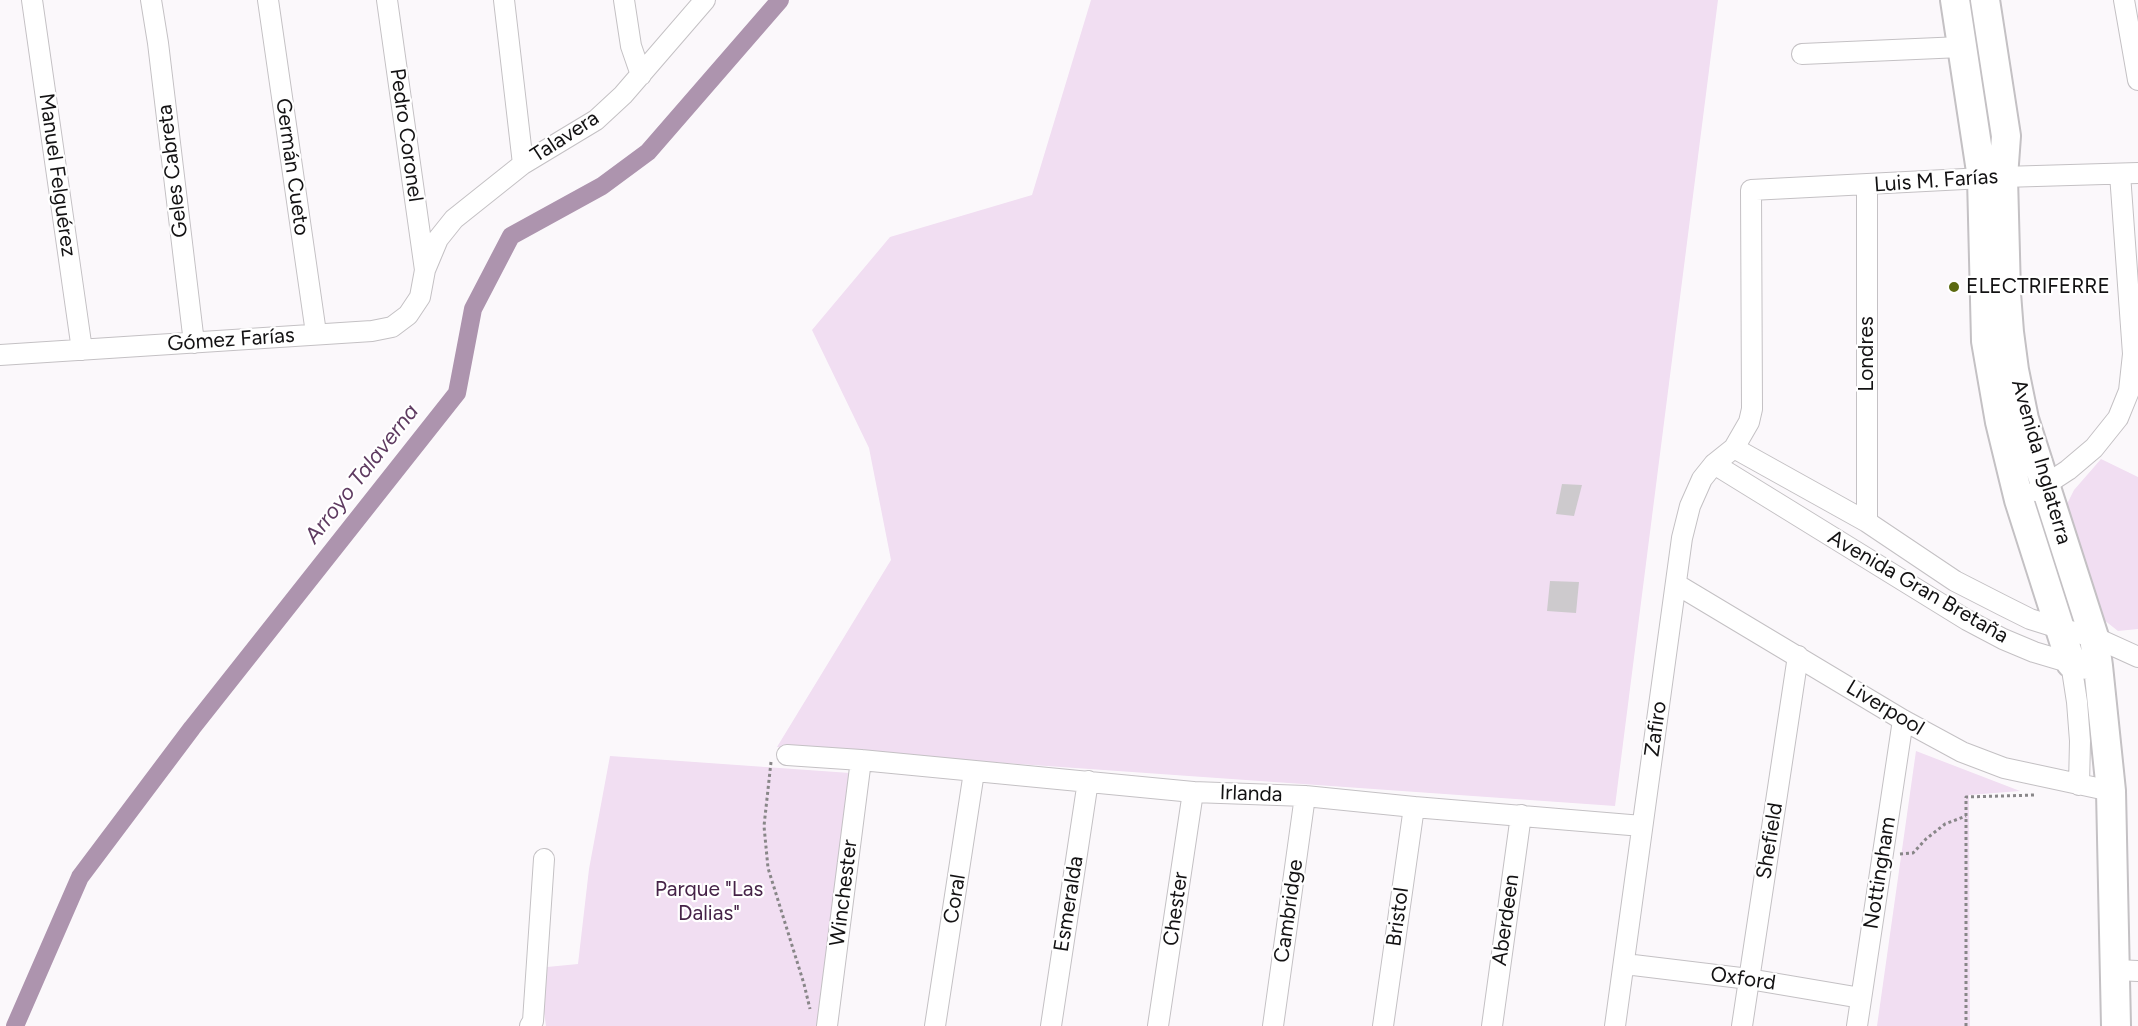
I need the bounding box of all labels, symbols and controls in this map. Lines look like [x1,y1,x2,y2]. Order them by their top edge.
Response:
street label: Pedro Coronel [384,67,428,203]
street label: Manuel Felguérez [33,92,81,258]
street label: Germán Cueto [270,97,314,237]
street label: Geles Cabreta [152,103,194,239]
street label: Talavera [526,106,604,168]
street label: Luis M. Farías [1873,164,1999,198]
place label: ELECTRIFERRE [1966,274,2110,300]
marker: ELECTRIFERRE [1947,280,1961,294]
street label: Londres [1854,316,1880,392]
street label: Gómez Farías [167,323,295,357]
street label: Avenida Inglaterra [2005,377,2077,547]
water label: Arroyo Talaverna [299,399,425,549]
street label: Avenida Gran Bretaña [1823,525,2013,649]
street label: Liverpool [1841,675,1929,741]
street label: Zafiro [1640,699,1672,759]
street label: Irlanda [1219,780,1283,808]
street label: Shefield [1752,801,1788,881]
street label: Nottingham [1859,815,1901,931]
street label: Winchester [825,838,863,948]
street label: Esmeralda [1049,854,1089,954]
street label: Cambridge [1269,858,1309,964]
street label: Chester [1158,870,1194,948]
street label: Coral [939,872,971,926]
street label: Aberdeen [1487,873,1525,967]
park label: Parque "Las Dalias" [655,877,763,927]
street label: Bristol [1381,886,1415,948]
street label: Oxford [1709,962,1777,996]

